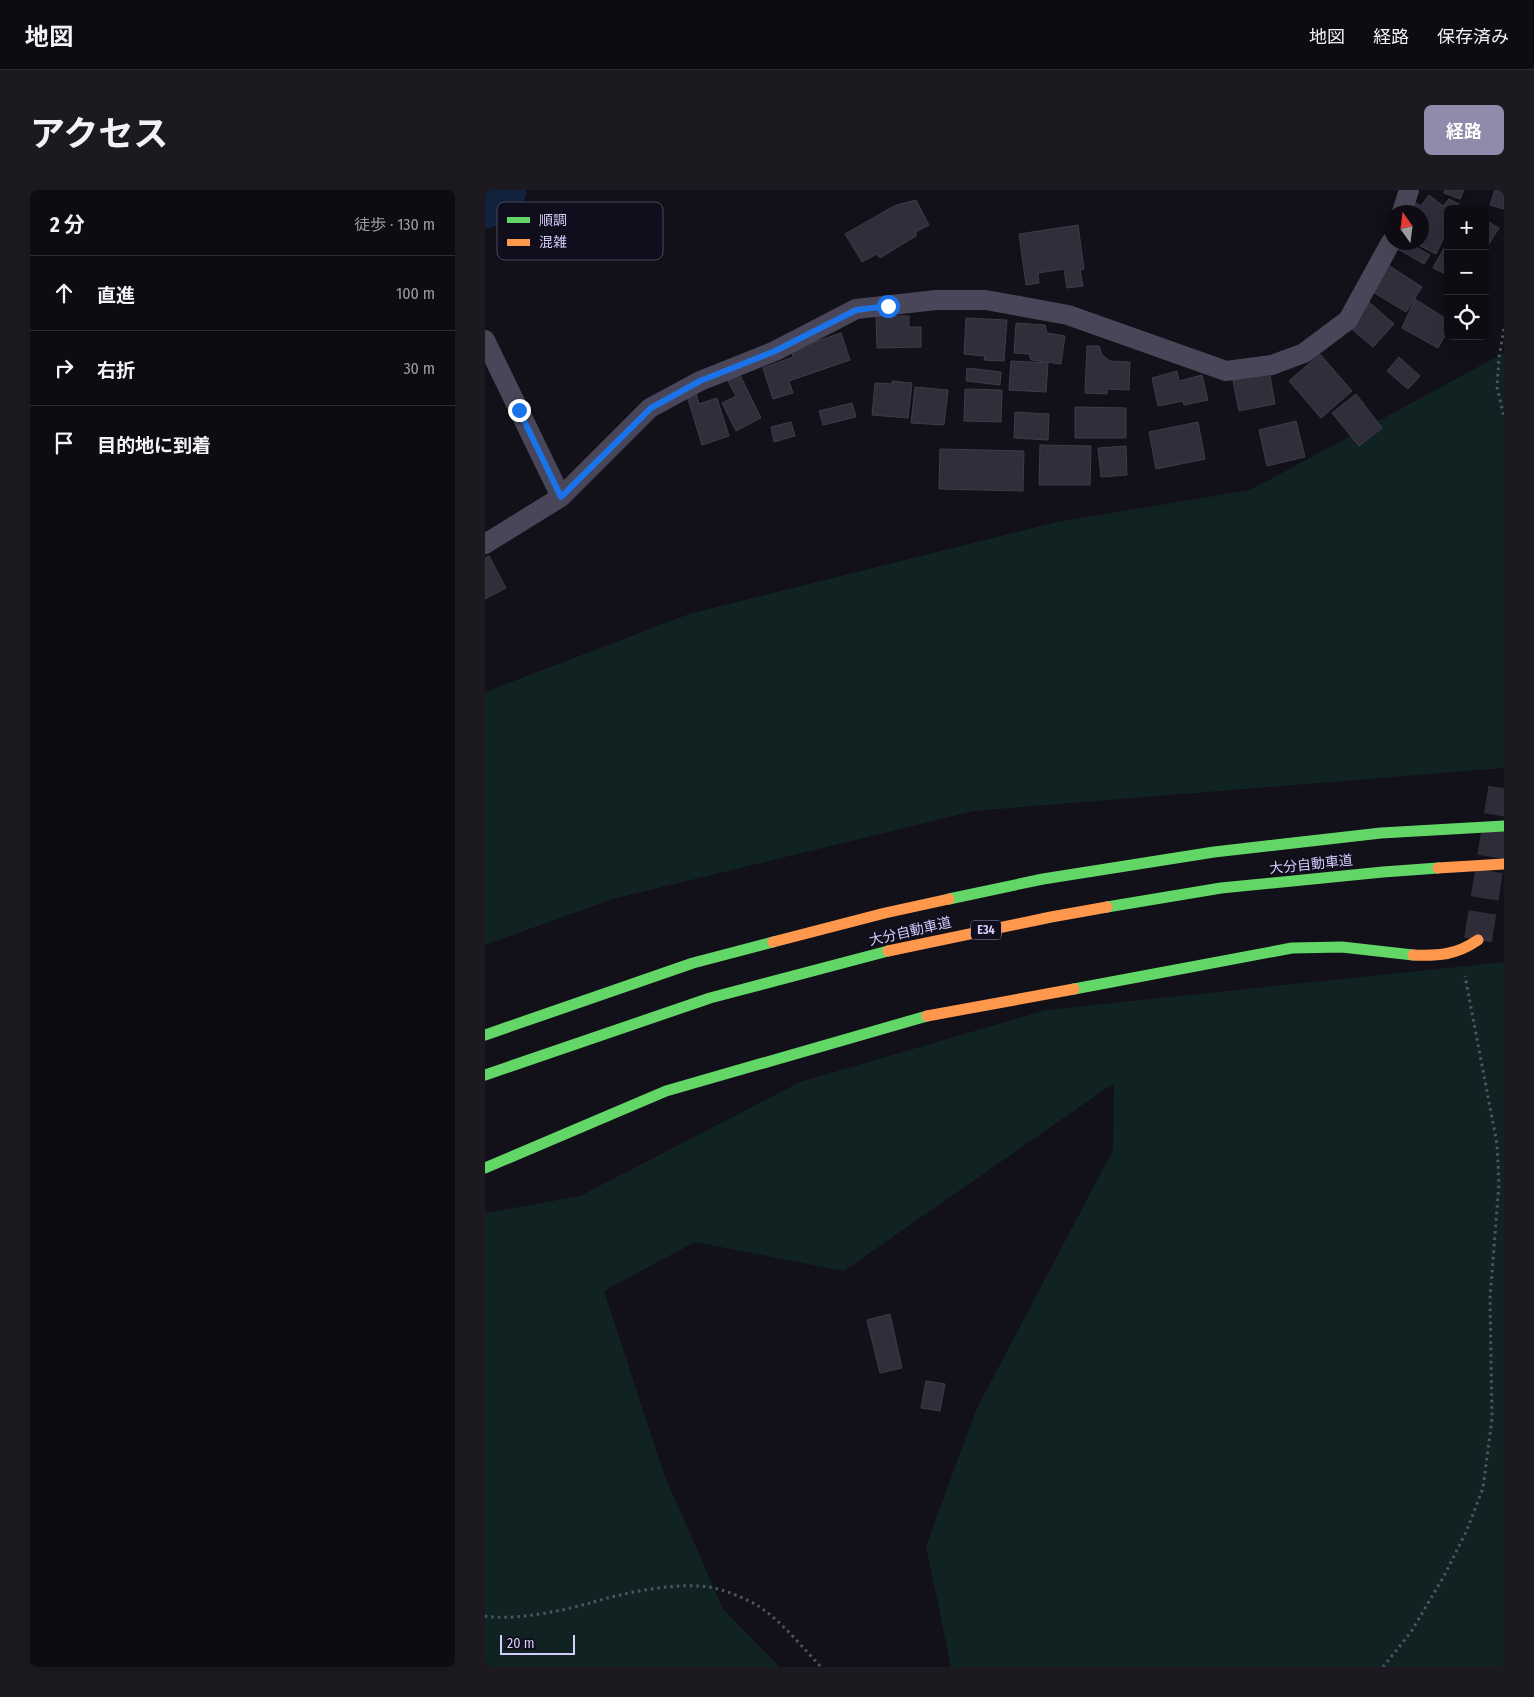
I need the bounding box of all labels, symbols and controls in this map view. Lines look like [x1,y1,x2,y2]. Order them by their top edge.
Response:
text: 地図 [25,23,73,51]
text: 地図 [1309,26,1345,48]
text: 経路 [1373,26,1409,48]
text: 保存済み [1437,26,1509,48]
button: 経路 [1424,105,1504,155]
text: アクセス [30,113,168,155]
legend [497,202,663,260]
north arrow [1384,205,1429,250]
map controls [1444,205,1489,340]
button: + [1444,205,1489,250]
text: 2 分 [50,212,85,238]
text: 順調 [539,212,567,229]
text: 徒歩 · 130 m [354,215,435,234]
text: 混雑 [539,234,567,251]
button: − [1444,250,1489,295]
icon: ahead [50,279,78,307]
text: 直進 [97,284,135,307]
text: 100 m [396,284,435,303]
route start [877,295,900,318]
button: locate [1444,295,1489,340]
icon: right [50,354,78,382]
text: 右折 [97,359,135,382]
text: 30 m [403,359,435,378]
route end [508,399,531,422]
icon: arrive [50,429,78,457]
text: 目的地に到着 [97,434,211,457]
street label: 大分自動車道 [1268,852,1354,877]
street label: 大分自動車道 [867,914,953,949]
road number: E34 [971,920,1001,940]
scale bar [500,1632,575,1655]
text: 20 m [507,1635,535,1652]

